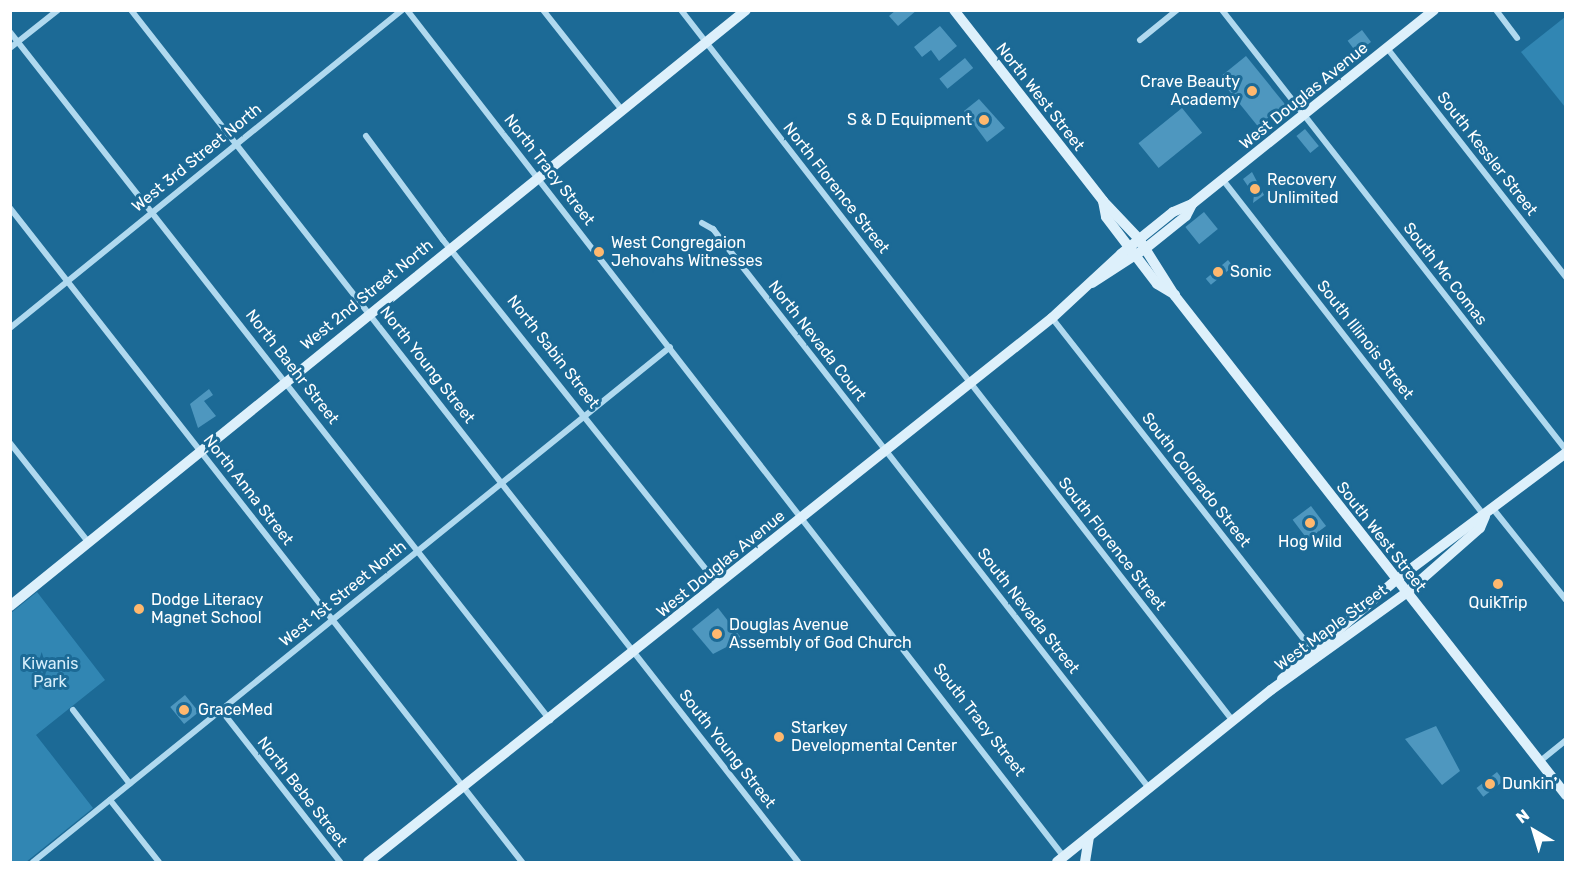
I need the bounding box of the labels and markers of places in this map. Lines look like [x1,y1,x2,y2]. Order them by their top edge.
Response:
place label: Crave Beauty Academy [1140,72,1240,110]
marker: Crave Beauty Academy [1245,84,1259,98]
place label: S & D Equipment [847,110,972,130]
marker: S & D Equipment [977,113,991,127]
place label: Recovery Unlimited [1267,170,1339,208]
marker: Recovery Unlimited [1248,182,1262,196]
place label: West Congregaion Jehovahs Witnesses [611,233,763,271]
marker: West Congregaion Jehovahs Witnesses [592,245,606,259]
place label: Sonic [1230,262,1272,282]
marker: Sonic [1211,265,1225,279]
marker: Hog Wild [1303,516,1317,530]
place label: Hog Wild [1278,532,1342,552]
marker: QuikTrip [1491,577,1505,591]
place label: Dodge Literacy Magnet School [151,590,263,628]
place label: QuikTrip [1469,593,1527,613]
marker: Dodge Literacy Magnet School [132,602,146,616]
place label: Douglas Avenue Assembly of God Church [729,615,913,653]
marker: Douglas Avenue Assembly of God Church [710,627,724,641]
place label: GraceMed [198,700,273,720]
marker: GraceMed [175,701,193,719]
place label: Starkey Developmental Center [791,718,957,756]
marker: Starkey Developmental Center [772,730,786,744]
place label: Dunkin' [1502,774,1557,794]
marker: Dunkin' [1483,777,1497,791]

